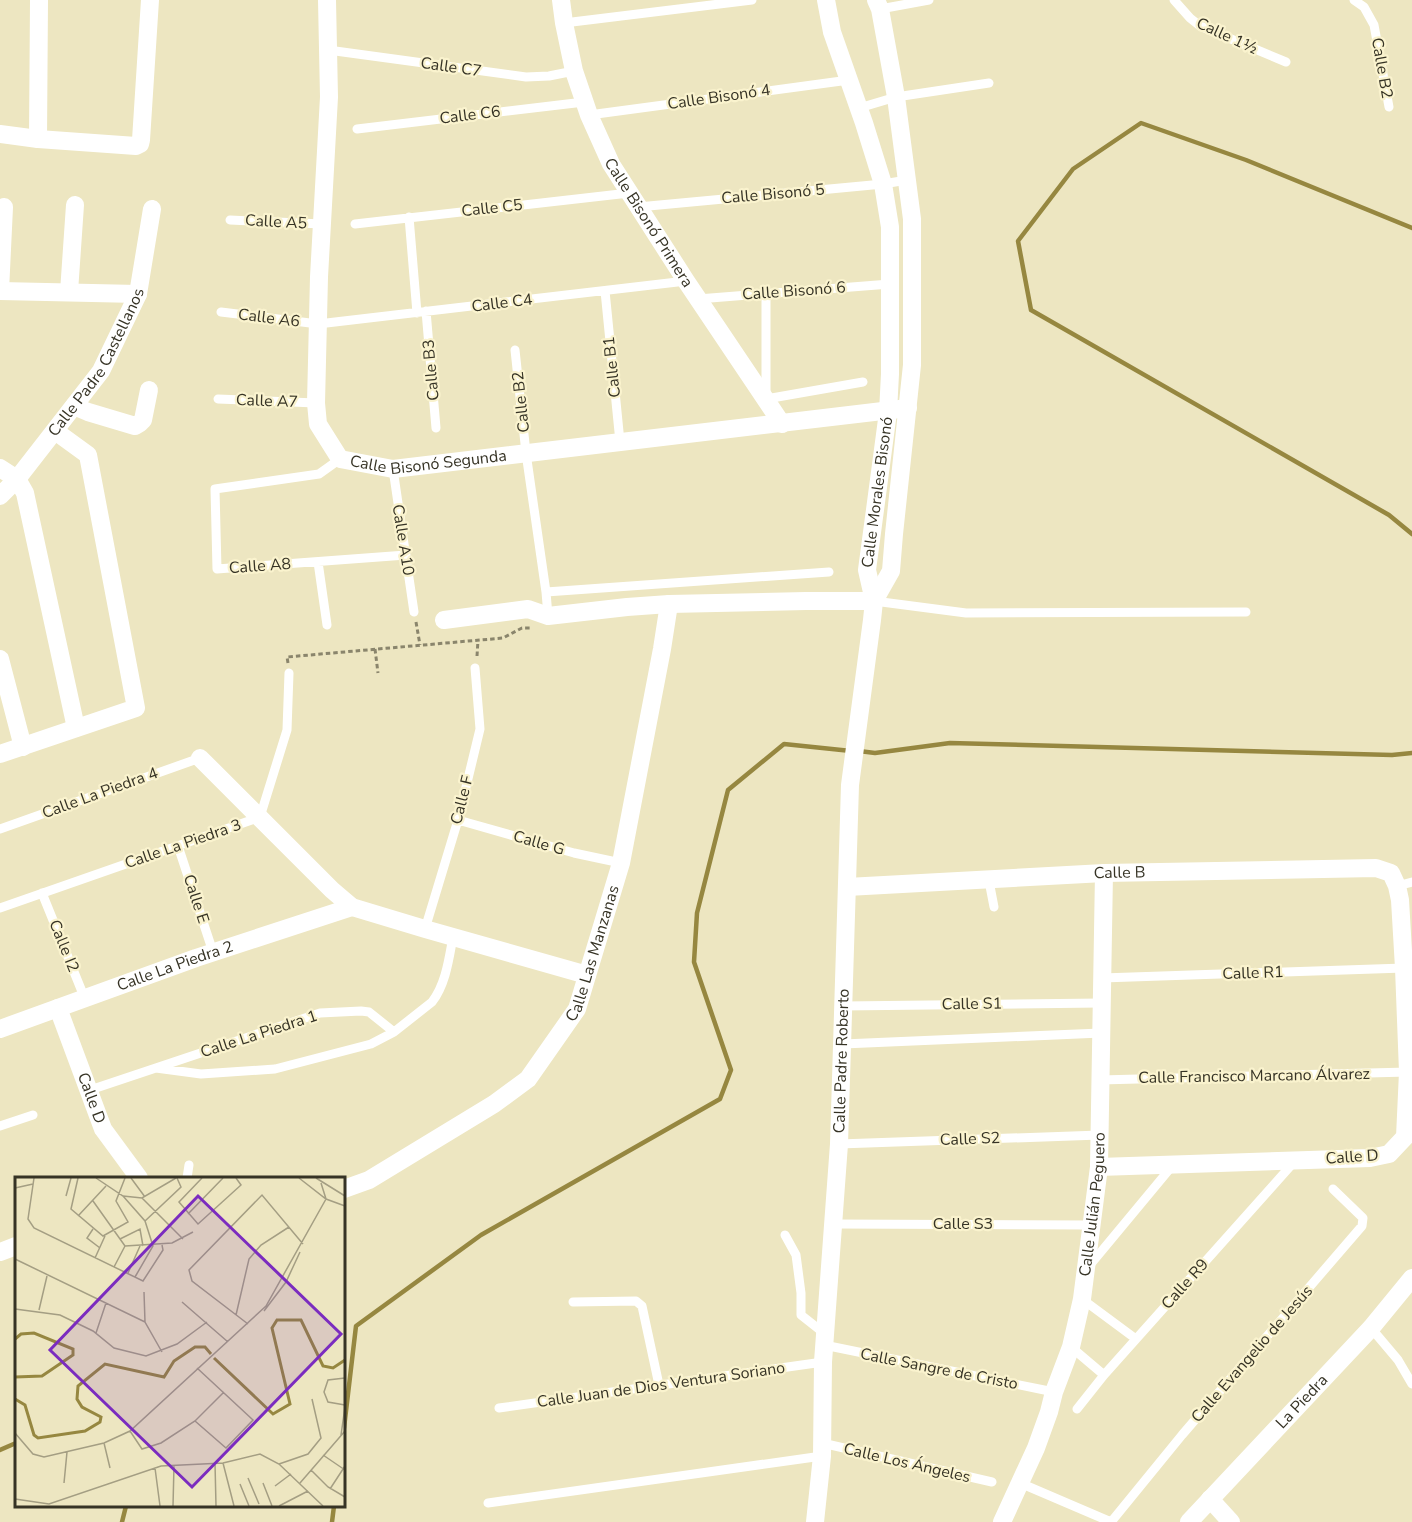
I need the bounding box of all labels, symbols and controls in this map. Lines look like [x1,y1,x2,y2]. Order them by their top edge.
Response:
street label: Calle 1½ [1193,12,1261,60]
street label: Calle B2 [1366,36,1398,100]
street label: Calle C7 [419,52,483,82]
street label: Calle Bisonó 4 [666,79,772,115]
street label: Calle C6 [438,100,502,130]
street label: Calle Bisonó Primera [599,154,698,292]
street label: Calle Bisonó 5 [720,179,826,209]
street label: Calle C5 [460,194,524,222]
street label: Calle A5 [244,209,308,235]
street label: Calle Bisonó 6 [741,276,847,306]
street label: Calle Padre Castellanos [43,287,150,441]
street label: Calle C4 [470,288,534,318]
street label: Calle A6 [237,303,301,333]
street label: Calle B1 [598,335,626,399]
street label: Calle B3 [417,338,445,402]
street label: Calle B2 [507,370,535,434]
street label: Calle A7 [236,389,298,413]
street label: Calle Morales Bisonó [856,415,898,569]
street label: Calle Bisonó Segunda [348,445,508,480]
street label: Calle A10 [387,503,419,577]
street label: Calle A8 [228,553,292,579]
street label: Calle La Piedra 4 [39,762,161,824]
street label: Calle F [445,773,479,827]
street label: Calle La Piedra 3 [122,814,244,874]
street label: Calle G [511,825,567,861]
street label: Calle B [1093,861,1146,885]
street label: Calle E [178,872,214,926]
street label: Calle Las Manzanas [560,883,625,1027]
street label: Calle I2 [44,917,84,975]
street label: Calle La Piedra 2 [114,936,236,997]
street label: Calle R1 [1222,961,1284,985]
street label: Calle Padre Roberto [828,988,855,1134]
street label: Calle S1 [942,992,1002,1016]
street label: Calle La Piedra 1 [198,1005,320,1063]
street label: Calle Francisco Marcano Álvarez [1138,1063,1370,1089]
street label: Calle D [72,1069,111,1127]
street label: Calle S2 [939,1127,1001,1151]
street label: Calle Julián Peguero [1074,1132,1111,1278]
street label: Calle D [1325,1144,1379,1170]
inset map [15,1177,345,1507]
street label: Calle S3 [933,1213,993,1235]
street label: Calle R9 [1156,1254,1214,1314]
street label: Calle Evangelio de Jesús [1186,1281,1318,1427]
street label: Calle Sangre de Cristo [858,1343,1020,1395]
street label: Calle Juan de Dios Ventura Soriano [536,1357,787,1413]
street label: La Piedra [1271,1370,1333,1434]
street label: Calle Los Ángeles [841,1438,973,1488]

